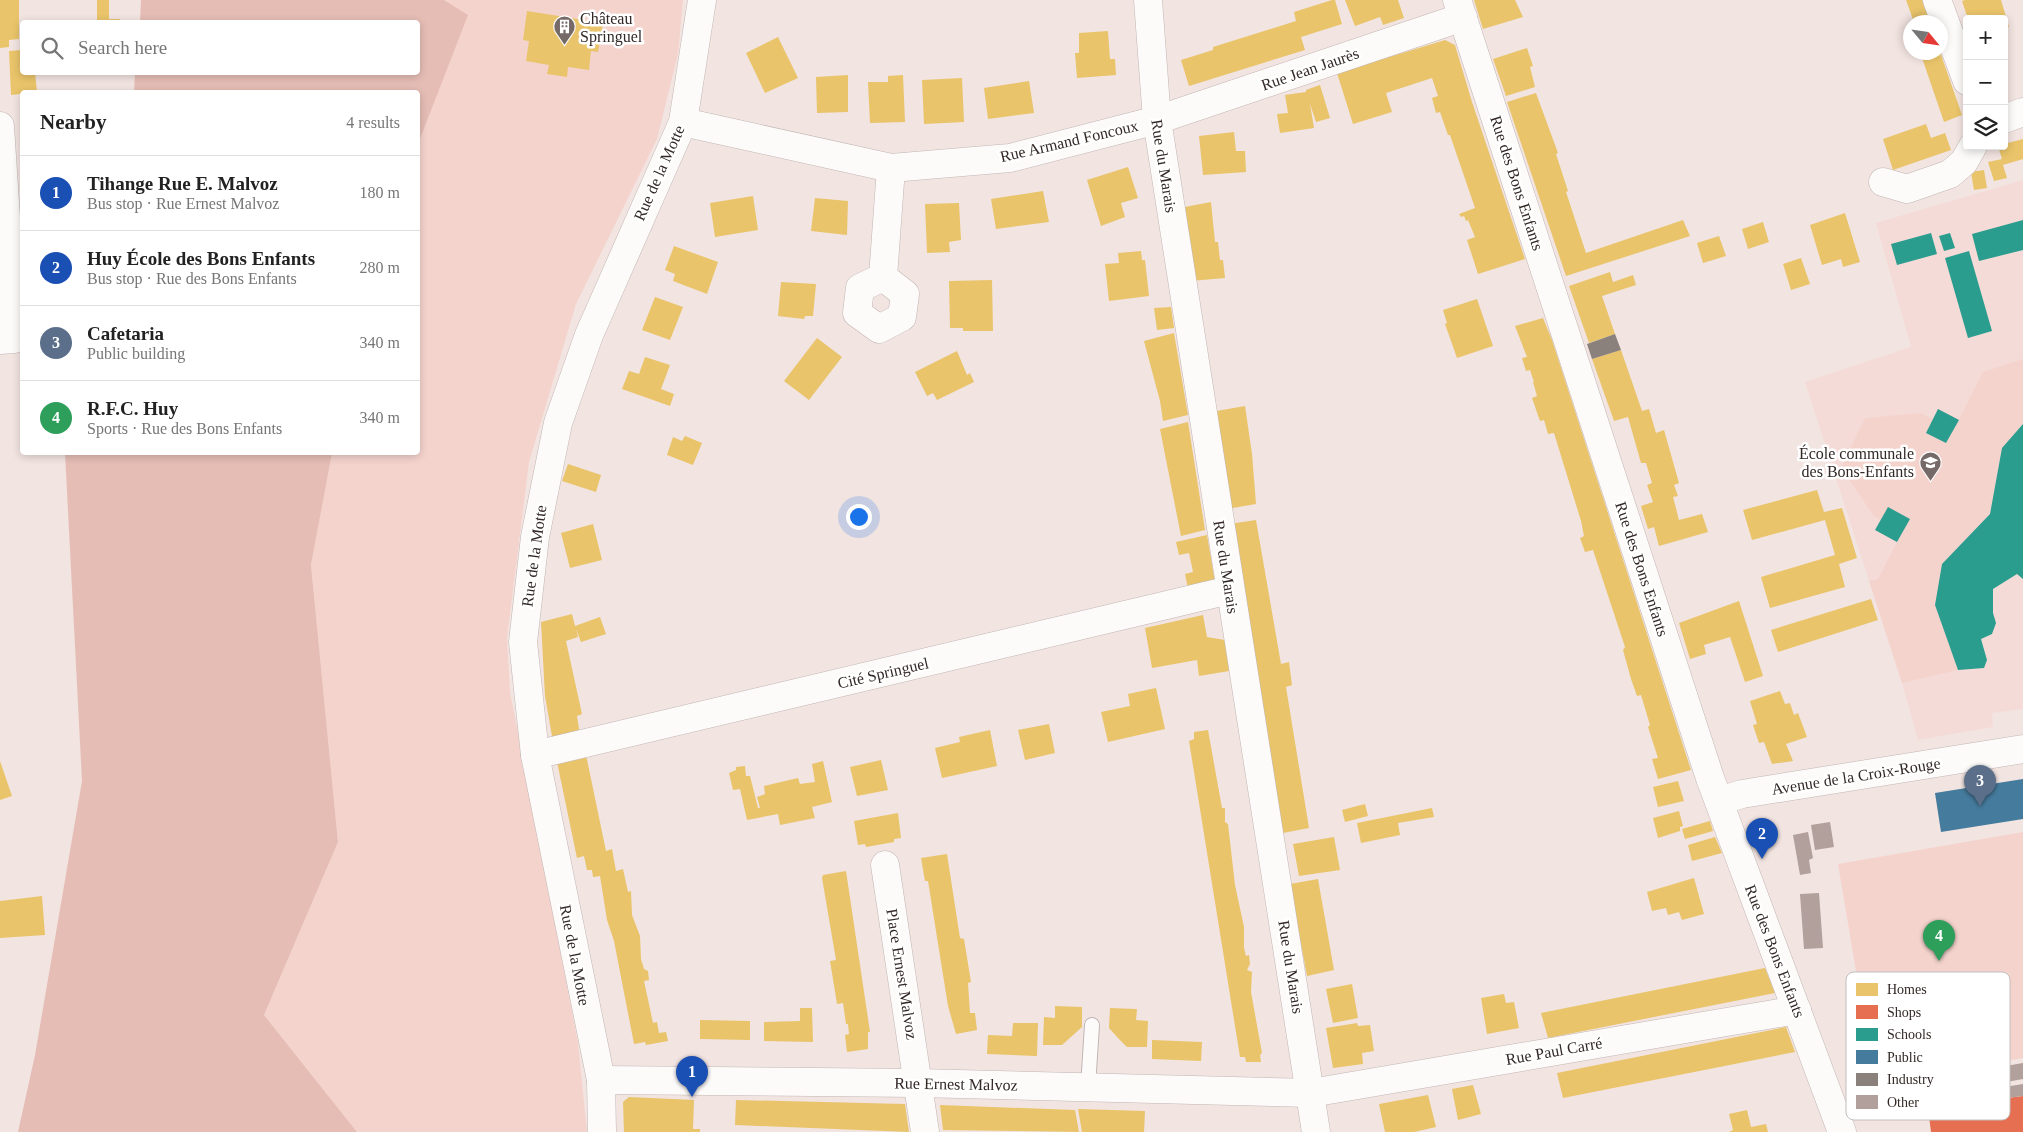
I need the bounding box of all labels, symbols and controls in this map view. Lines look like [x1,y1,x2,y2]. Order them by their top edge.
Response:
place label: Château Springuel [580,10,643,46]
building icon: Château Springuel [552,15,576,46]
north arrow [1903,15,1948,60]
map controls [1963,15,2008,150]
button: + [1963,15,2008,60]
search box [20,20,420,75]
icon: search [38,34,66,62]
text: Search here [78,37,167,58]
street label: Rue Jean Jaurès [1259,44,1361,94]
button: − [1963,60,2008,105]
button: layers [1963,105,2008,150]
text: Nearby [40,110,107,134]
street label: Rue des Bons Enfants [1487,113,1547,253]
text: 4 results [346,114,400,131]
street label: Rue Armand Foncoux [998,117,1140,165]
street label: Rue du Marais [1148,118,1180,214]
street label: Rue de la Motte [630,123,688,223]
text: Tihange Rue E. Malvoz [87,173,278,194]
text: 1 [52,184,60,201]
text: 180 m [360,184,400,201]
text: Bus stop · Rue Ernest Malvoz [87,195,279,212]
text: Huy École des Bons Enfants [87,248,315,269]
text: 2 [52,259,60,276]
text: 280 m [360,259,400,276]
text: Bus stop · Rue des Bons Enfants [87,270,297,287]
text: Cafetaria [87,323,164,344]
text: 3 [52,334,60,351]
text: 340 m [360,334,400,351]
text: Public building [87,345,185,362]
text: R.F.C. Huy [87,398,178,419]
text: 4 [52,409,60,426]
text: 340 m [360,409,400,426]
text: Sports · Rue des Bons Enfants [87,420,282,437]
place label: École communale des Bons-Enfants [1799,444,1914,480]
school or university icon: École communale des Bons-Enfants [1918,450,1942,481]
street label: Rue des Bons Enfants [1612,499,1672,639]
street label: Rue de la Motte [518,504,550,608]
your location [846,504,872,530]
street label: Rue du Marais [1210,519,1242,615]
street label: Cité Springuel [836,654,931,693]
street label: Avenue de la Croix-Rouge [1770,754,1942,799]
pin: 3 [1964,765,1996,806]
pin: 2 [1746,818,1778,859]
street label: Rue des Bons Enfants [1742,882,1808,1020]
street label: Rue de la Motte [557,903,593,1007]
street label: Place Ernest Malvoz [883,907,921,1041]
street label: Rue du Marais [1275,919,1307,1015]
pin: 4 [1923,920,1955,961]
legend [1846,972,2010,1120]
text: Homes [1887,982,1927,997]
text: Shops [1887,1005,1921,1020]
text: Schools [1887,1027,1931,1042]
street label: Rue Paul Carré [1504,1034,1604,1068]
text: Public [1887,1050,1923,1065]
pin: 1 [676,1056,708,1097]
text: Industry [1887,1072,1934,1087]
street label: Rue Ernest Malvoz [894,1074,1018,1094]
text: Other [1887,1095,1919,1110]

